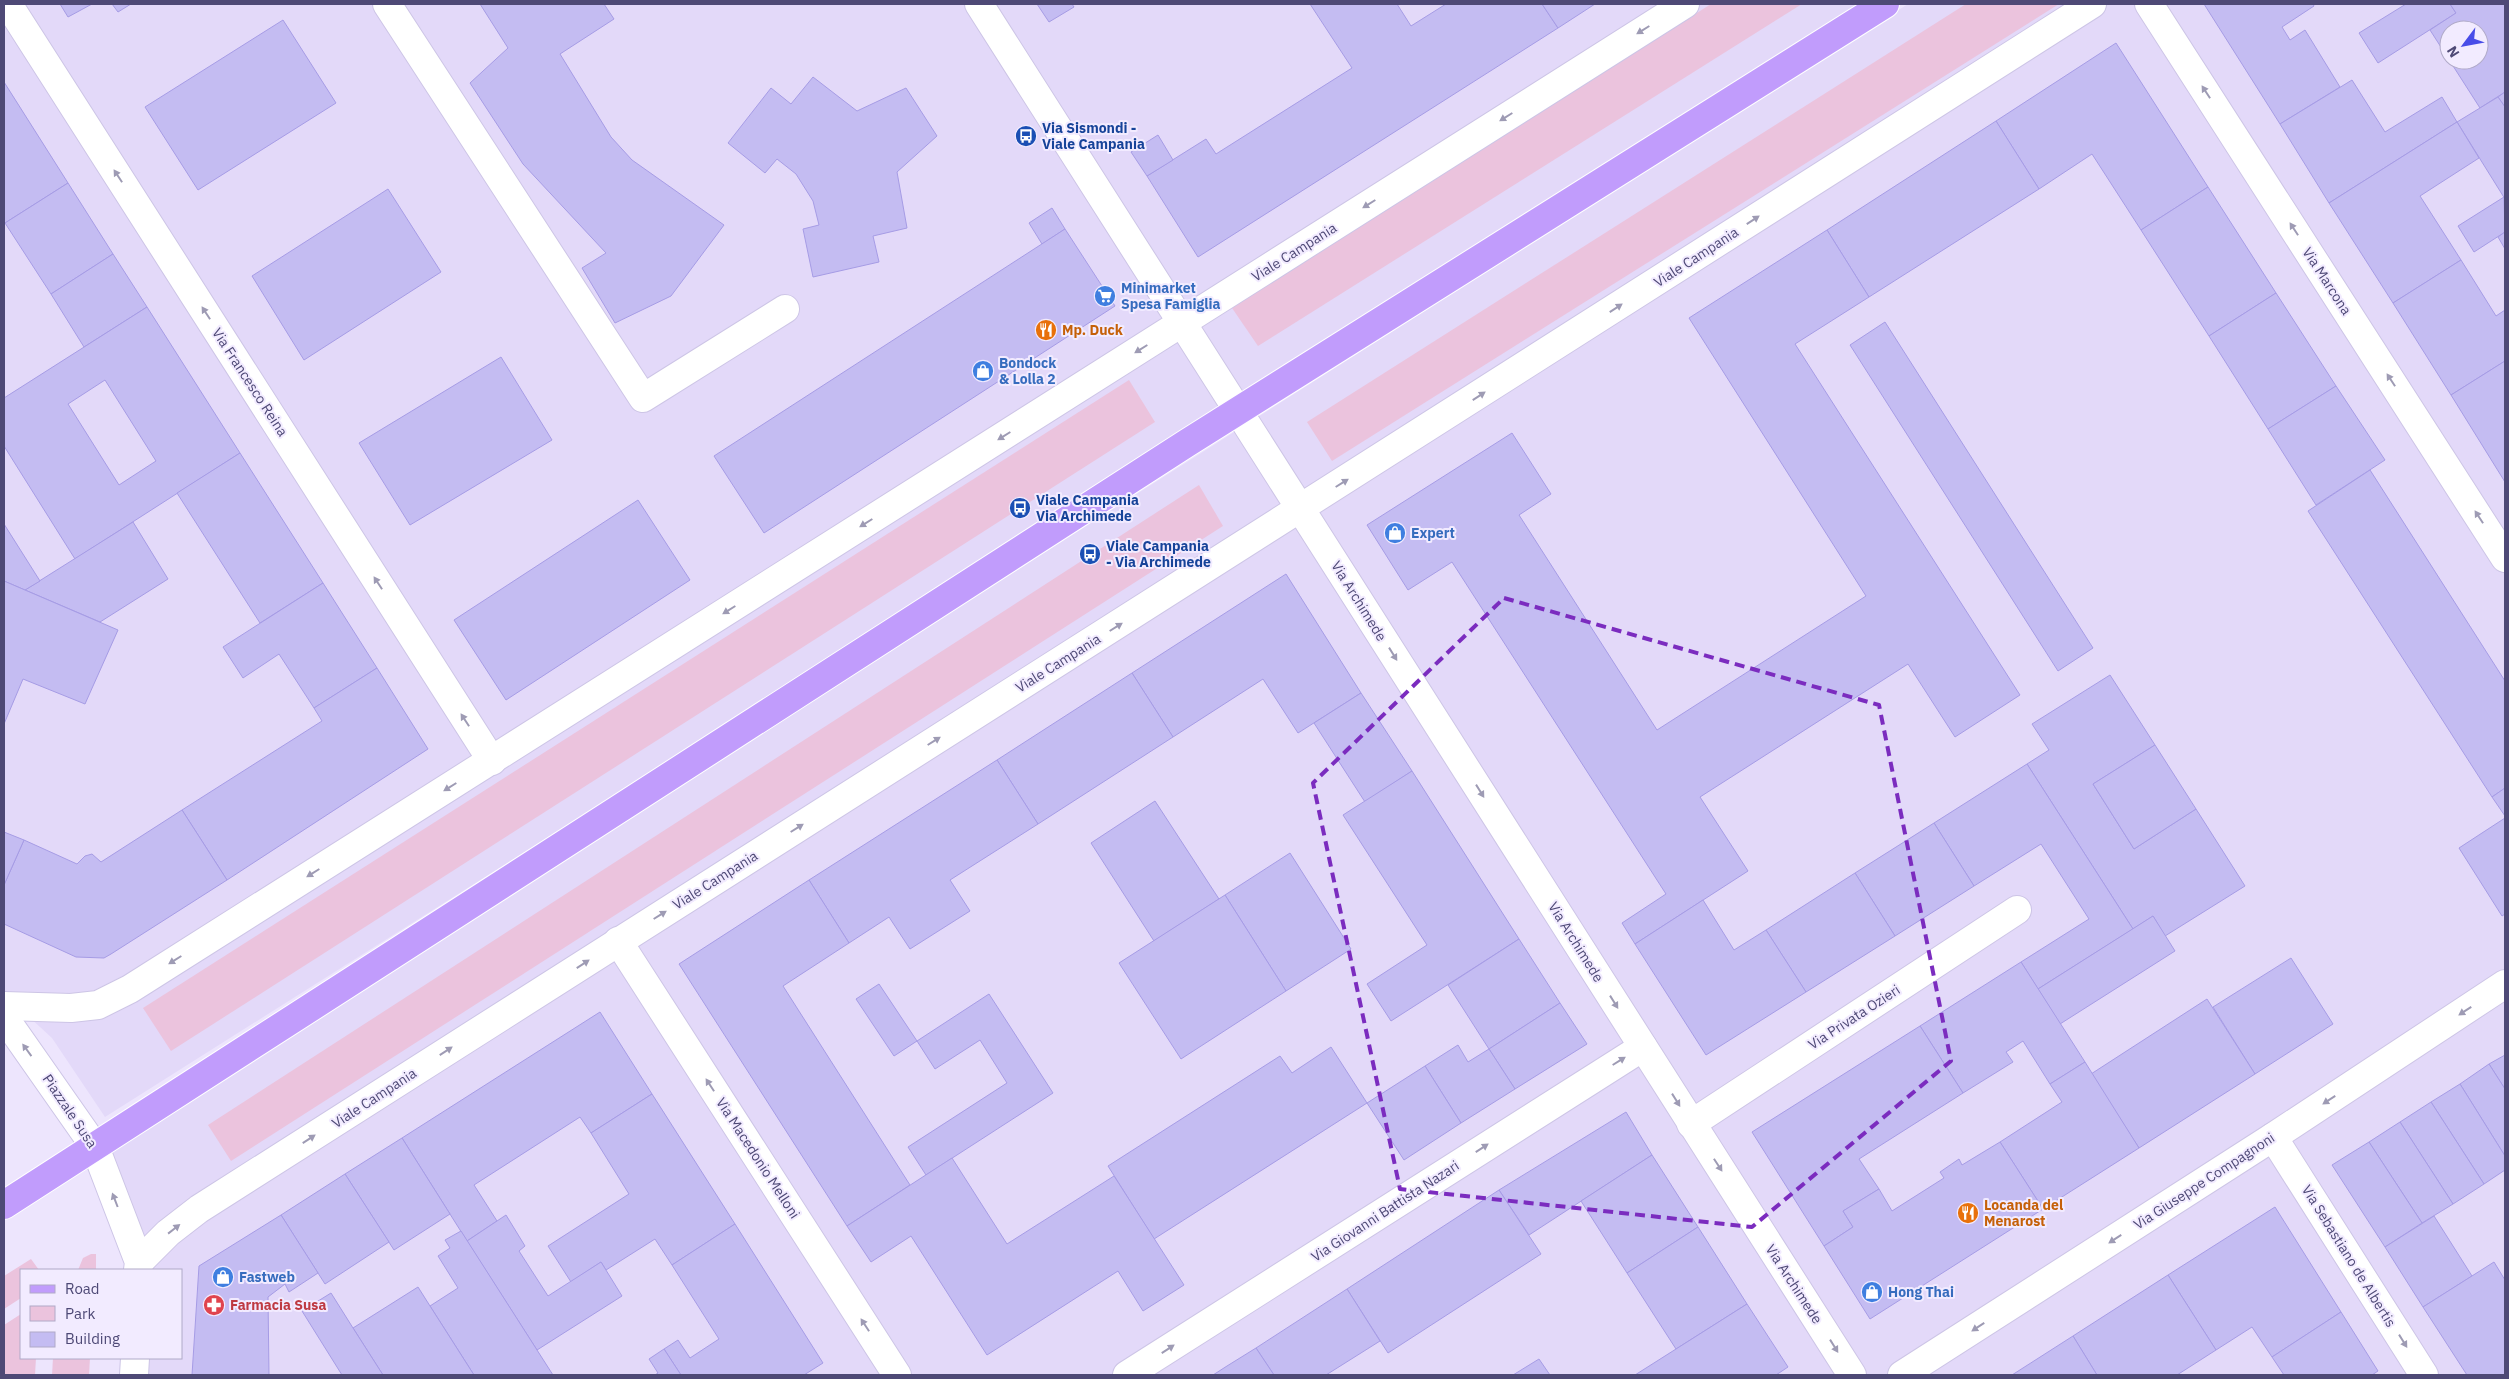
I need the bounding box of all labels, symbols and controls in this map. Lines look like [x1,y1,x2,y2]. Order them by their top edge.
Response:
north arrow [2439,20,2489,70]
one-way arrow [1637,25,1650,35]
text: N [2443,43,2463,61]
one-way arrow [2201,86,2210,99]
one-way arrow [1500,112,1513,122]
place label: Via Sismondi - Viale Campania [1042,119,1145,153]
bus stop icon: Via Sismondi - Viale Campania [1014,124,1038,148]
one-way arrow [113,169,123,183]
one-way arrow [1362,199,1376,209]
one-way arrow [1746,216,1759,225]
street label: Viale Campania [1248,218,1340,285]
one-way arrow [2289,222,2298,236]
street label: Viale Campania [1650,223,1742,291]
street label: Via Marcona [2298,244,2356,319]
place label: Minimarket Spesa Famiglia [1121,279,1221,313]
supermarket icon: Minimarket Spesa Famiglia [1093,284,1117,308]
one-way arrow [1609,303,1623,313]
one-way arrow [201,306,210,320]
restaurant icon: Mp. Duck [1034,318,1058,342]
place label: Mp. Duck [1062,321,1124,339]
street label: Via Francesco Reina [208,324,292,440]
one-way arrow [1134,344,1148,354]
place label: Bondock & Lolla 2 [999,354,1057,388]
shop icon: Bondock & Lolla 2 [971,359,995,383]
one-way arrow [2386,374,2396,387]
one-way arrow [1472,391,1486,400]
one-way arrow [997,431,1010,441]
one-way arrow [1336,478,1349,488]
place label: Viale Campania Via Archimede [1036,491,1139,525]
bus stop icon: Viale Campania Via Archimede [1008,496,1032,520]
one-way arrow [2474,510,2484,524]
one-way arrow [860,518,873,528]
shop icon: Expert [1383,521,1407,545]
place label: Expert [1411,524,1455,542]
place label: Viale Campania - Via Archimede [1106,537,1211,571]
bus stop icon: Viale Campania - Via Archimede [1078,542,1102,566]
street label: Via Archimede [1327,558,1391,645]
one-way arrow [373,576,382,589]
one-way arrow [723,605,736,615]
one-way arrow [1109,622,1123,631]
street label: Viale Campania [1012,629,1104,696]
one-way arrow [1388,647,1397,661]
one-way arrow [460,713,470,726]
one-way arrow [928,737,941,746]
one-way arrow [444,782,457,791]
one-way arrow [1475,785,1485,798]
one-way arrow [790,824,804,833]
street label: Viale Campania [669,846,761,913]
one-way arrow [306,869,320,878]
street label: Via Archimede [1544,899,1608,986]
one-way arrow [653,910,666,920]
one-way arrow [169,955,182,965]
one-way arrow [576,959,590,968]
street label: Via Privata Ozieri [1805,981,1903,1053]
one-way arrow [1609,995,1619,1009]
one-way arrow [2458,1006,2471,1016]
one-way arrow [22,1043,32,1057]
one-way arrow [440,1047,453,1056]
one-way arrow [1613,1056,1626,1066]
street label: Viale Campania [328,1064,420,1132]
street label: Piazzale Susa [39,1071,102,1152]
one-way arrow [706,1078,715,1092]
one-way arrow [1672,1093,1681,1106]
street label: Via Macedonio Melloni [712,1094,804,1222]
one-way arrow [2322,1095,2335,1105]
street label: Via Giuseppe Compagnoni [2130,1129,2278,1233]
one-way arrow [303,1134,316,1144]
one-way arrow [1476,1144,1489,1153]
street label: Via Giovanni Battista Nazari [1308,1156,1462,1266]
one-way arrow [1713,1158,1722,1171]
street label: Via Sebastiano de Albertis [2298,1182,2400,1330]
one-way arrow [111,1193,119,1207]
place label: Locanda del Menarost [1984,1196,2063,1230]
restaurant icon: Locanda del Menarost [1956,1201,1980,1225]
one-way arrow [167,1224,181,1234]
one-way arrow [2108,1234,2121,1244]
street label: Via Archimede [1762,1241,1827,1327]
shop icon: Fastweb [211,1265,235,1289]
place label: Fastweb [239,1268,295,1286]
legend [20,1269,182,1359]
text: Road [65,1279,100,1298]
shop icon: Hong Thai [1860,1280,1884,1304]
place label: Hong Thai [1888,1283,1954,1301]
pharmacy icon: Farmacia Susa [202,1293,226,1317]
place label: Farmacia Susa [230,1296,326,1314]
text: Park [65,1304,95,1323]
one-way arrow [860,1318,869,1331]
one-way arrow [1971,1322,1984,1331]
text: Building [65,1329,120,1348]
one-way arrow [2398,1334,2407,1347]
one-way arrow [1829,1339,1838,1352]
one-way arrow [1162,1344,1175,1354]

